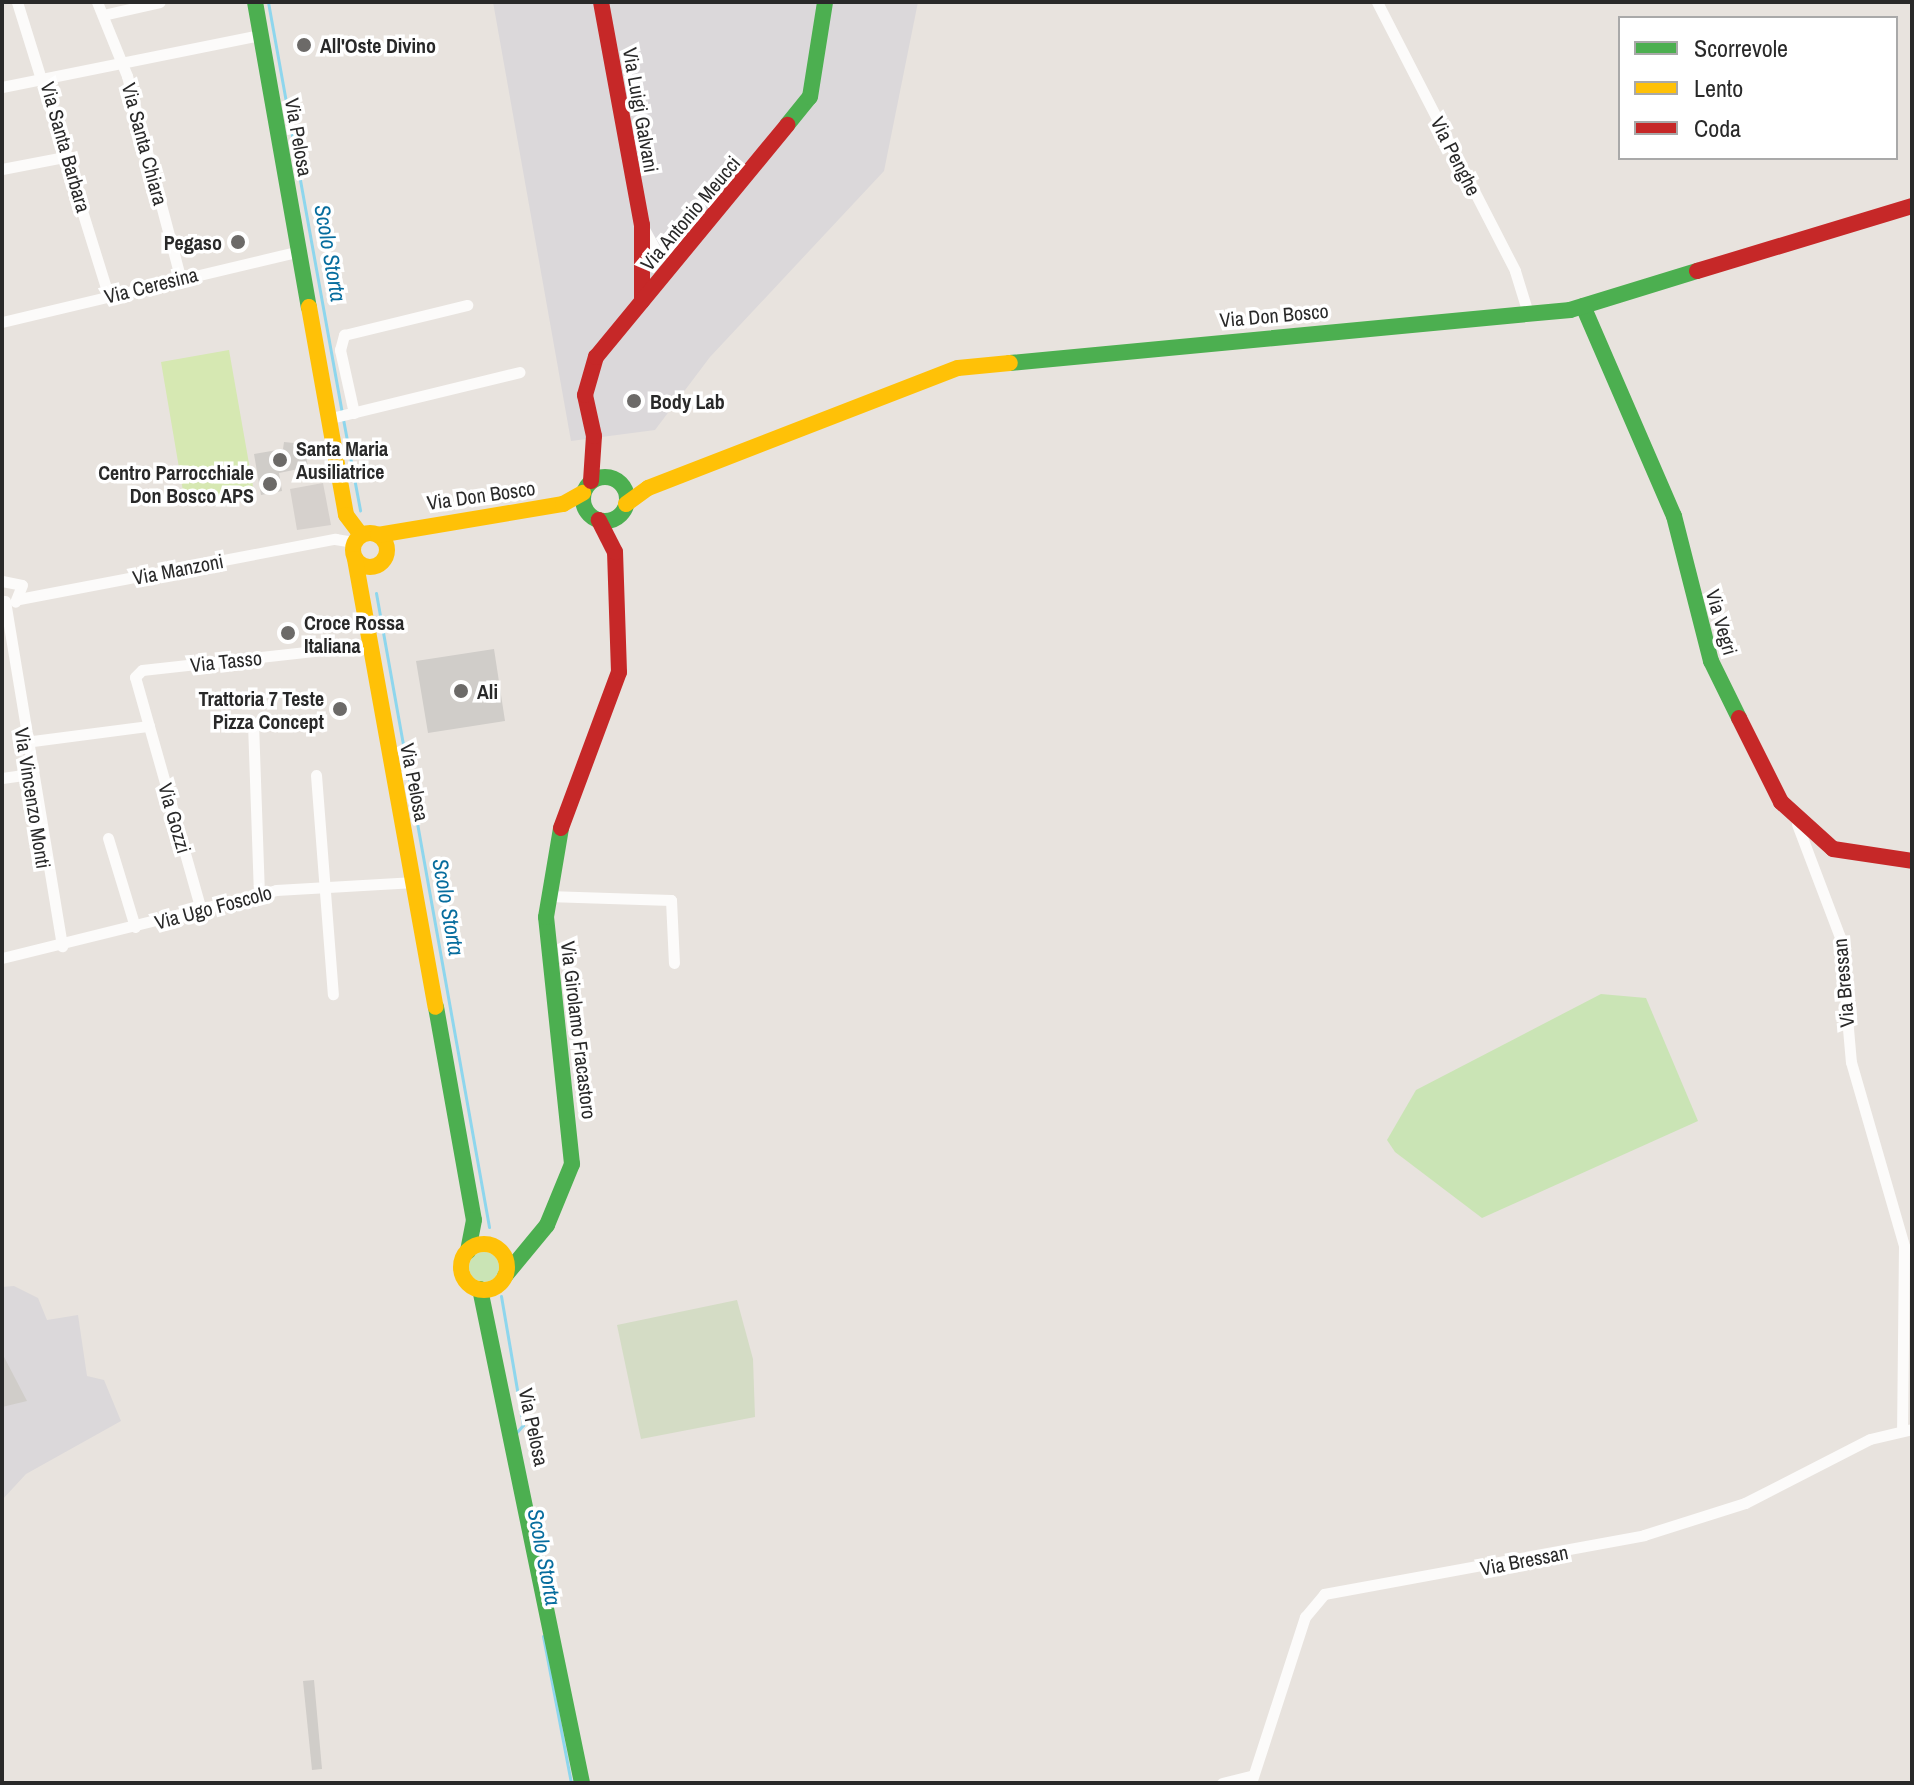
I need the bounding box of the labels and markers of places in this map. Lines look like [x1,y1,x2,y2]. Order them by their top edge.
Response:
place label: All'Oste Divino [320,33,436,57]
marker: All'Oste Divino [295,36,313,54]
place label: Pegaso [164,230,222,254]
marker: Pegaso [229,233,247,251]
place label: Body Lab [650,389,725,413]
marker: Body Lab [625,392,643,410]
place label: Santa Maria Ausiliatrice [296,436,388,483]
marker: Santa Maria Ausiliatrice [271,451,289,469]
place label: Centro Parrocchiale Don Bosco APS [98,460,254,507]
marker: Centro Parrocchiale Don Bosco APS [261,475,279,493]
place label: Croce Rossa Italiana [304,610,404,657]
marker: Croce Rossa Italiana [279,624,297,642]
place label: Ali [477,679,498,703]
marker: Ali [452,682,470,700]
place label: Trattoria 7 Teste Pizza Concept [199,686,324,733]
marker: Trattoria 7 Teste Pizza Concept [331,700,349,718]

